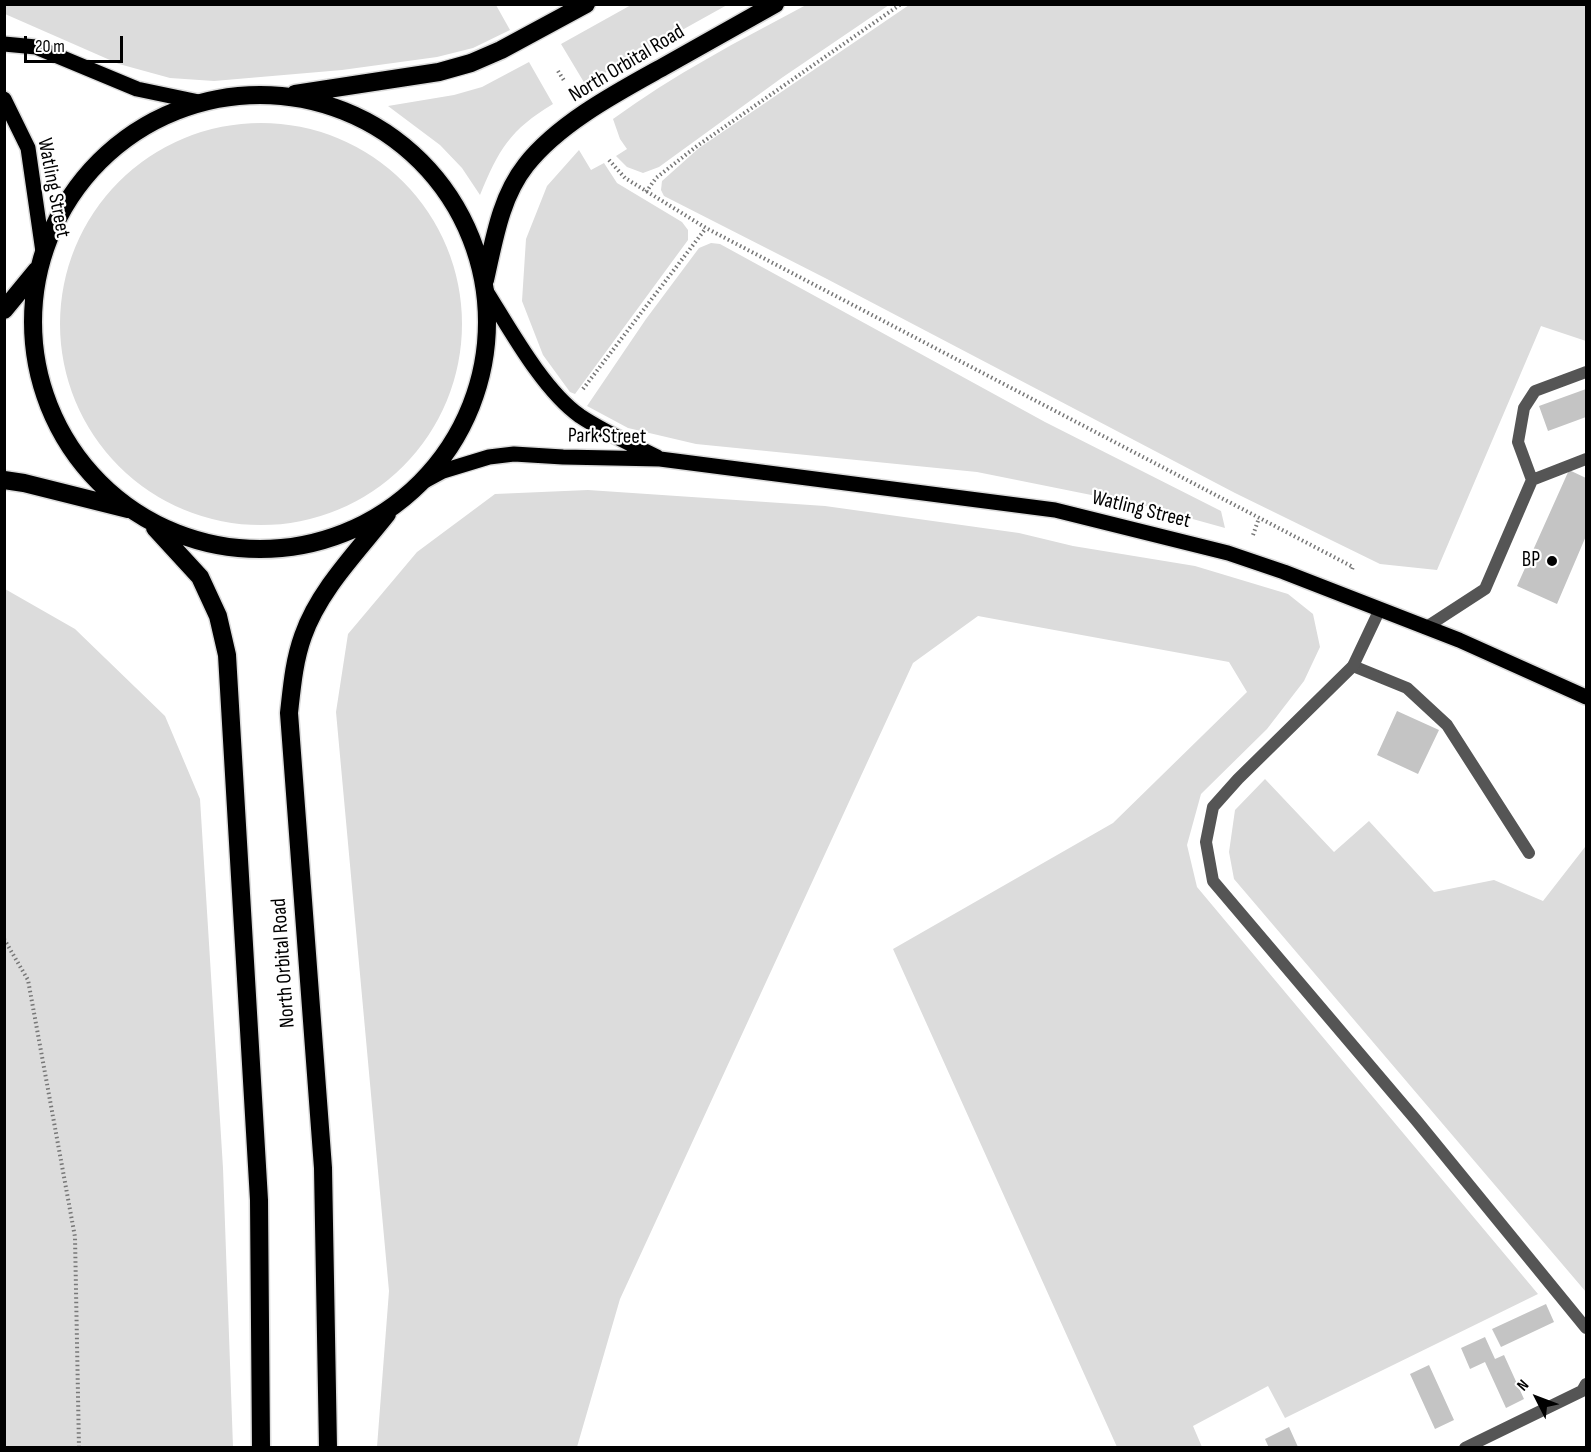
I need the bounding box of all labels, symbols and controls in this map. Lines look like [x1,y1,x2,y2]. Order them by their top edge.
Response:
street label: North Orbital Road [565,20,689,108]
scale bar [27,24,126,62]
text: 20 m [35,36,65,57]
street label: Watling Street [31,136,75,240]
street label: Park Street [568,424,646,450]
street label: Watling Street [1089,486,1193,534]
place label: BP [1522,548,1540,574]
marker: BP [1545,554,1559,568]
street label: North Orbital Road [267,897,301,1029]
north arrow [1507,1368,1567,1428]
text: N [1513,1376,1533,1395]

